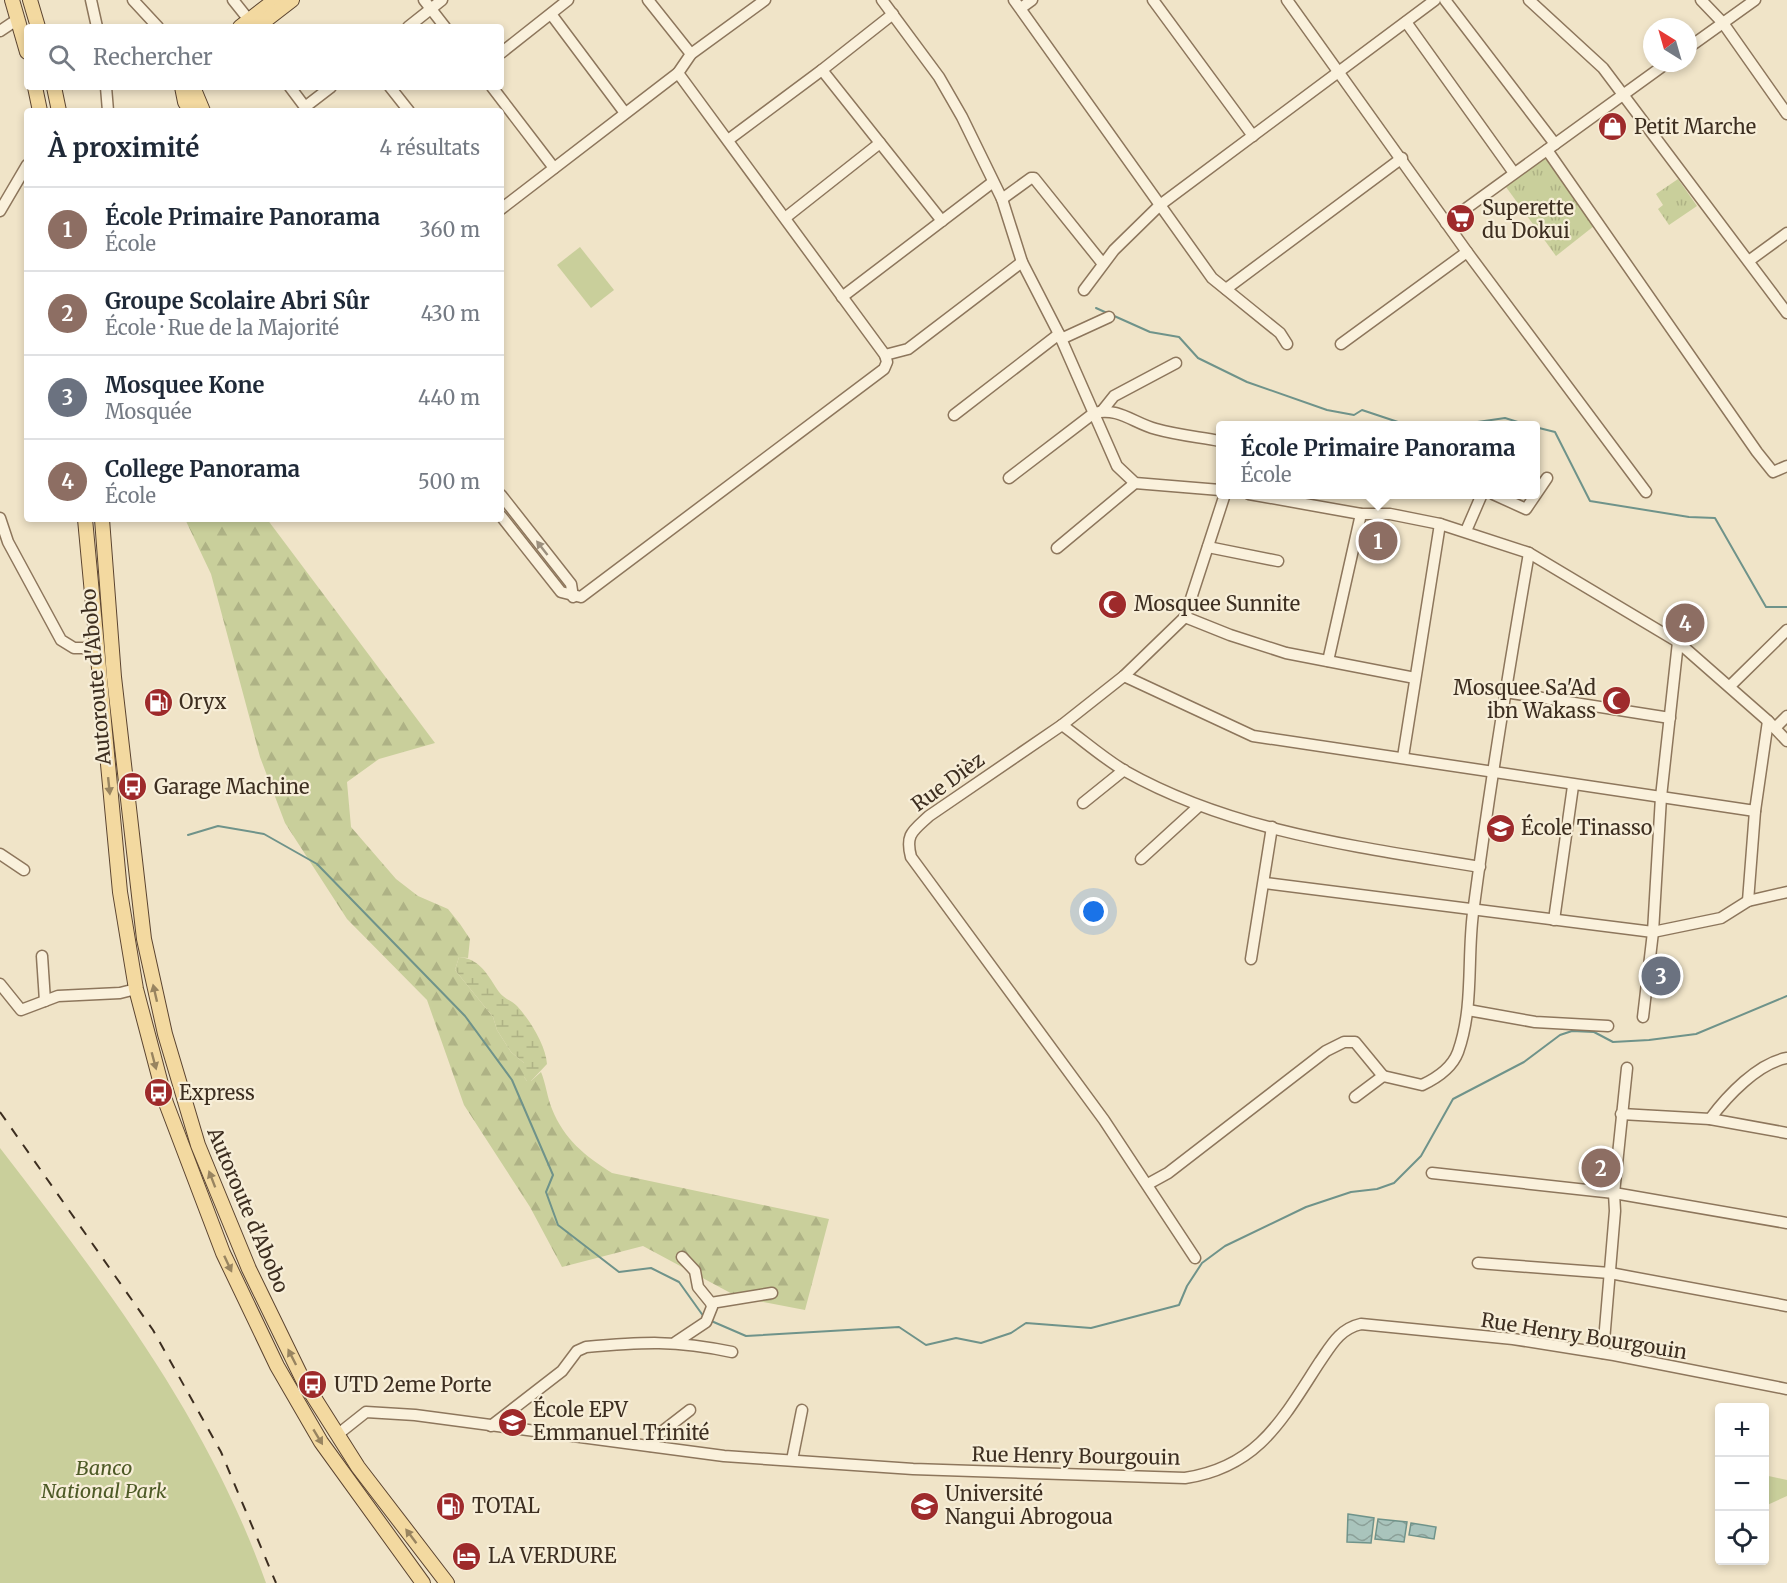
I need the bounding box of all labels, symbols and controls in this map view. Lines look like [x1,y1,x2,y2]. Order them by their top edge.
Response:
north arrow [1643,18,1697,72]
search box [24,24,504,90]
icon: search [45,41,78,74]
text: Rechercher [93,43,213,71]
shop icon: Petit Marche [1597,111,1629,143]
place label: Petit Marche [1634,114,1756,139]
text: À proximité [48,131,199,164]
text: 4 résultats [379,135,480,160]
place label: Superette du Dokui [1482,195,1574,243]
text: École Primaire Panorama [105,203,380,231]
supermarket icon: Superette du Dokui [1445,203,1477,235]
text: 1 [63,217,72,242]
text: 360 m [419,217,480,242]
text: École [105,231,156,256]
text: Groupe Scolaire Abri Sûr [105,287,370,315]
text: 2 [62,301,73,326]
text: 430 m [421,301,480,326]
text: École · Rue de la Majorité [105,315,339,340]
text: Mosquee Kone [105,371,264,399]
text: 3 [62,385,73,410]
text: 440 m [418,385,480,410]
text: Mosquée [105,399,192,424]
popup [1216,421,1540,499]
text: École Primaire Panorama [1241,434,1515,462]
text: College Panorama [105,455,300,483]
text: École [1241,462,1291,487]
text: 4 [61,469,74,494]
text: 500 m [418,469,480,494]
text: École [105,483,156,508]
pin: 1 [1358,518,1398,564]
one-way arrow [536,540,549,556]
street label: Autoroute d'Abobo [75,587,116,767]
mosque icon: Mosquee Sunnite [1097,588,1129,620]
place label: Mosquee Sunnite [1134,591,1300,616]
pin: 4 [1666,600,1704,646]
place label: Mosquee Sa'Ad ibn Wakass [1453,675,1596,723]
mosque icon: Mosquee Sa'Ad ibn Wakass [1601,684,1633,716]
fuel station icon: Oryx [142,686,174,718]
place label: Oryx [179,689,227,714]
street label: Rue Dièz [906,747,989,816]
bus stop icon: Garage Machine [117,771,149,803]
place label: Garage Machine [154,774,310,799]
one-way arrow [104,777,114,796]
school or university icon: École Tinasso [1484,812,1516,844]
place label: École Tinasso [1521,813,1653,840]
your location [1079,897,1108,926]
pin: 3 [1642,954,1680,998]
one-way arrow [150,984,160,1002]
one-way arrow [150,1052,159,1070]
bus stop icon: Express [142,1077,174,1109]
place label: Express [179,1080,255,1105]
street label: Autoroute d'Abobo [202,1122,295,1296]
pin: 2 [1582,1146,1620,1190]
one-way arrow [207,1170,217,1188]
one-way arrow [223,1256,232,1273]
street label: Rue Henry Bourgouin [1479,1307,1689,1364]
one-way arrow [287,1349,296,1366]
bus stop icon: UTD 2eme Porte [297,1369,329,1401]
place label: UTD 2eme Porte [334,1372,491,1397]
place label: École EPV Emmanuel Trinité [533,1395,709,1445]
map controls [1715,1403,1769,1565]
button: + [1715,1403,1769,1457]
school or university icon: École EPV Emmanuel Trinité [496,1406,528,1438]
one-way arrow [313,1429,324,1445]
street label: Rue Henry Bourgouin [971,1441,1181,1470]
park label: Banco National Park [41,1455,167,1503]
button: − [1715,1457,1769,1511]
place label: Université Nangui Abrogoua [945,1481,1113,1529]
fuel station icon: TOTAL [435,1490,467,1522]
school or university icon: Université Nangui Abrogoua [908,1490,940,1522]
place label: TOTAL [472,1493,540,1518]
button: locate [1715,1511,1769,1565]
one-way arrow [406,1529,418,1544]
hotel icon: LA VERDURE [451,1540,483,1572]
place label: LA VERDURE [488,1543,617,1568]

